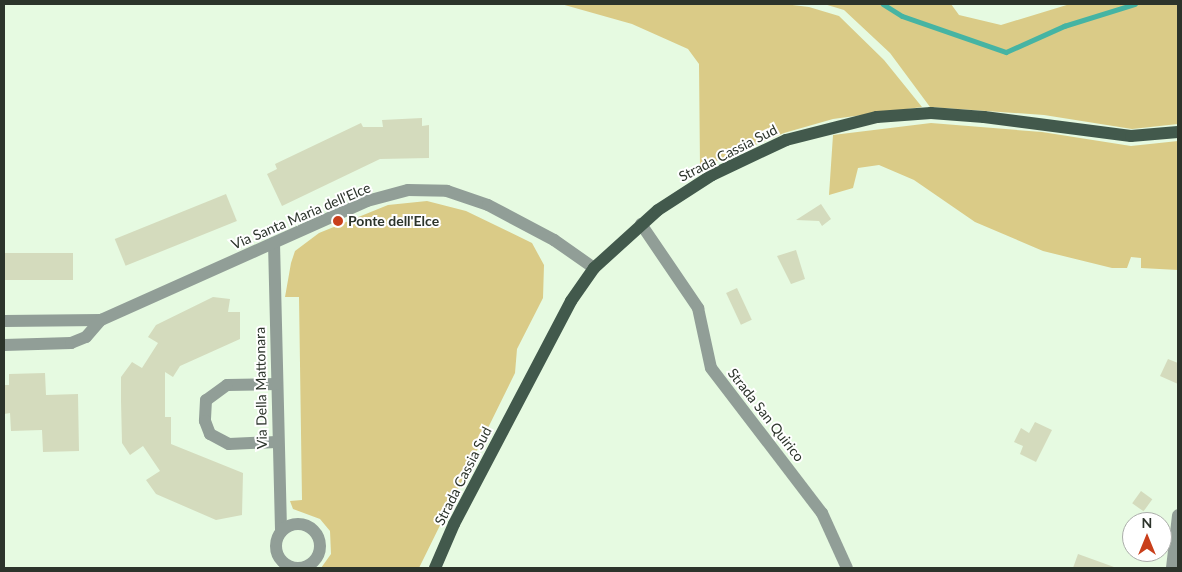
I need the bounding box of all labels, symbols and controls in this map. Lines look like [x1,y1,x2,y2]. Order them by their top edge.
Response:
street label: Strada Cassia Sud [676,121,780,185]
street label: Via Santa Maria dell'Elce [229,179,373,253]
place label: Ponte dell'Elce [348,213,439,229]
marker: Ponte dell'Elce [332,215,344,227]
street label: Via Della Mattonara [252,327,270,449]
street label: Strada San Quirico [724,365,808,465]
street label: Strada Cassia Sud [431,424,495,528]
north arrow [1122,512,1172,562]
text: N [1142,514,1152,531]

